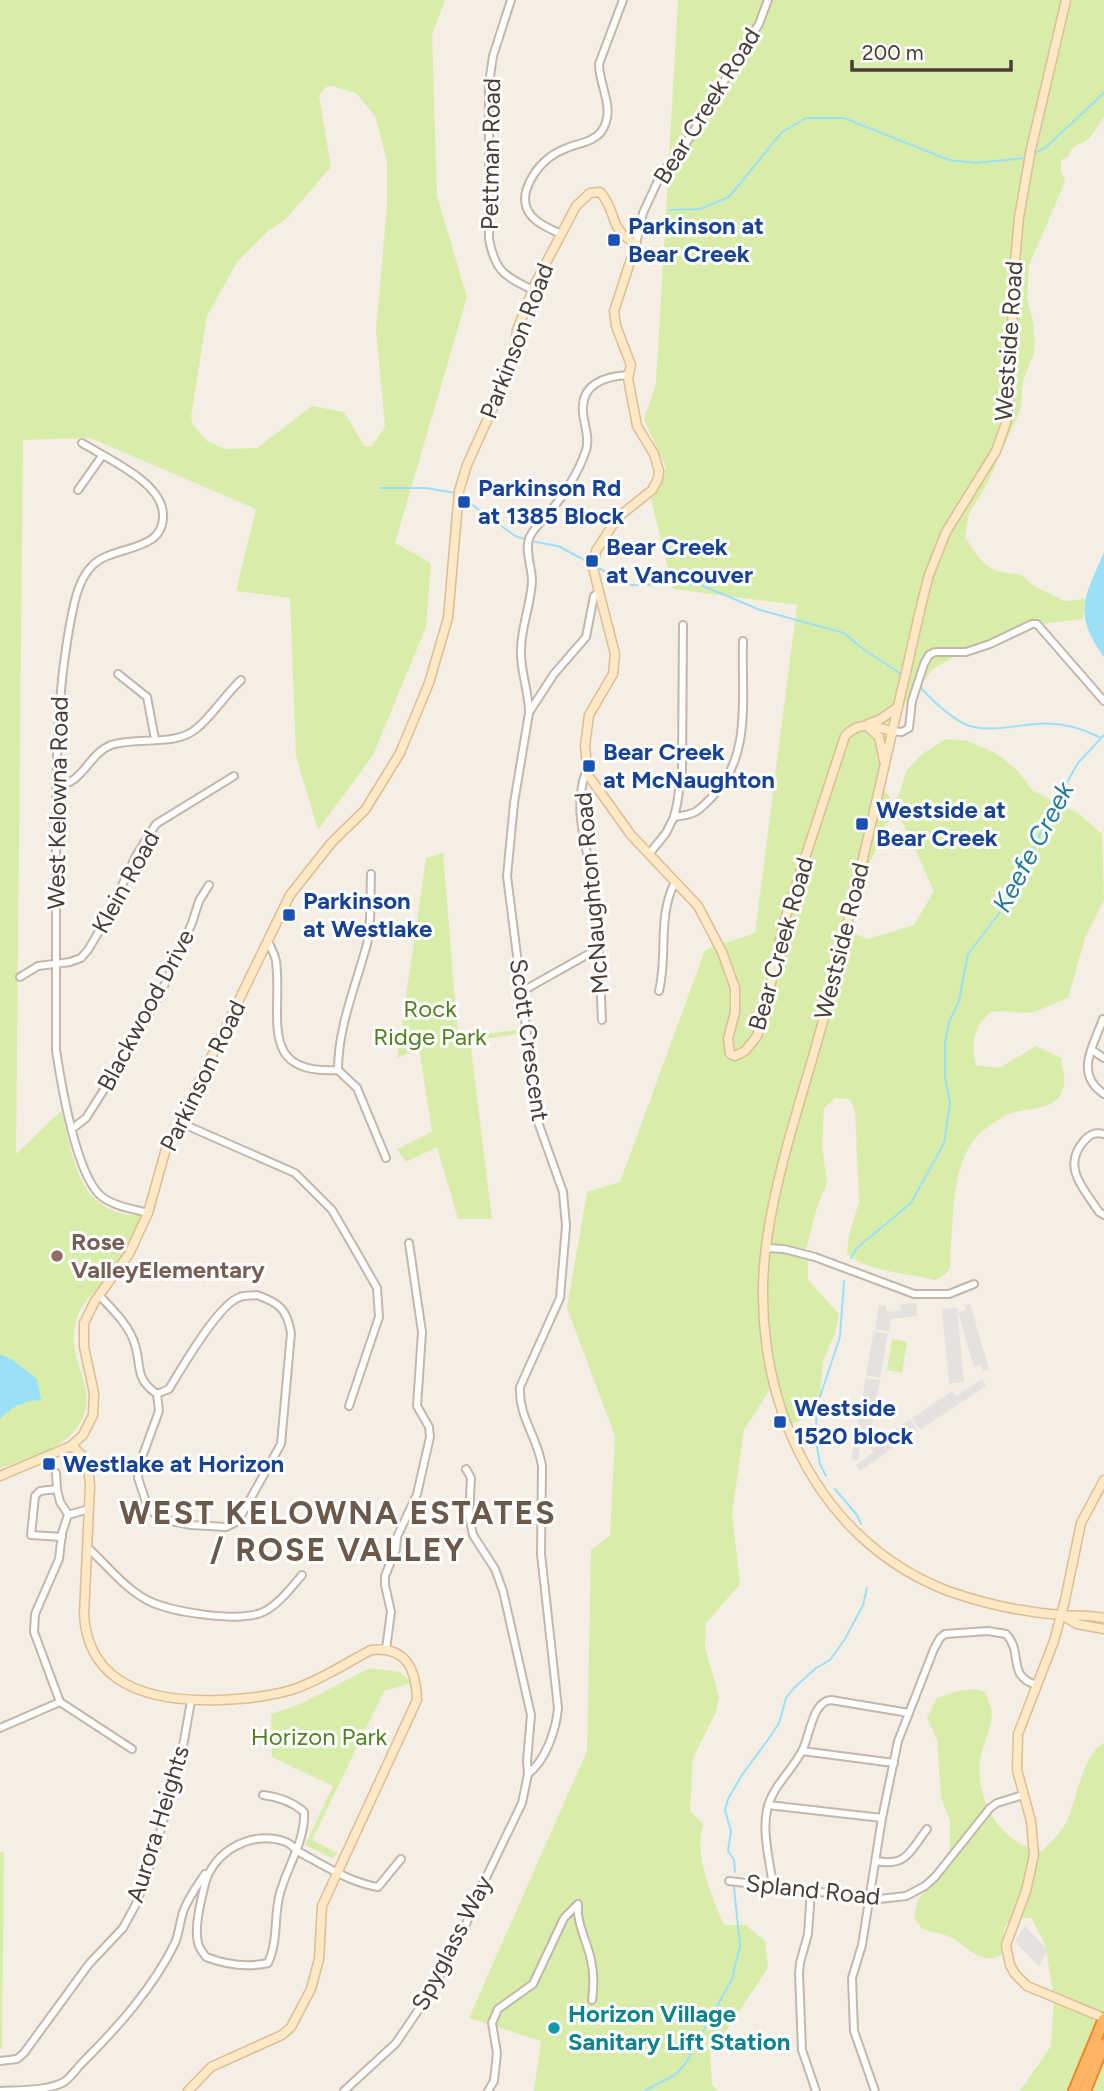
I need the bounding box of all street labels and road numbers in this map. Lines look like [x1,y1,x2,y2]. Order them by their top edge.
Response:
street label: Bear Creek Road [647,22,766,189]
street label: Pettman Road [475,78,506,230]
street label: Parkinson Road [474,259,560,423]
street label: Westside Road [988,260,1029,422]
street label: West Kelowna Road [41,696,74,910]
street label: McNaughton Road [568,791,615,995]
street label: Klein Road [85,825,166,938]
street label: Bear Creek Road [742,854,819,1034]
street label: Westside Road [808,859,875,1022]
street label: Blackwood Drive [91,924,200,1095]
street label: Scott Crescent [504,957,555,1123]
street label: Parkinson Road [154,996,252,1156]
street label: Aurora Heights [120,1742,195,1906]
street label: Spland Road [744,1868,882,1911]
street label: Spyglass Way [405,1870,498,2015]

